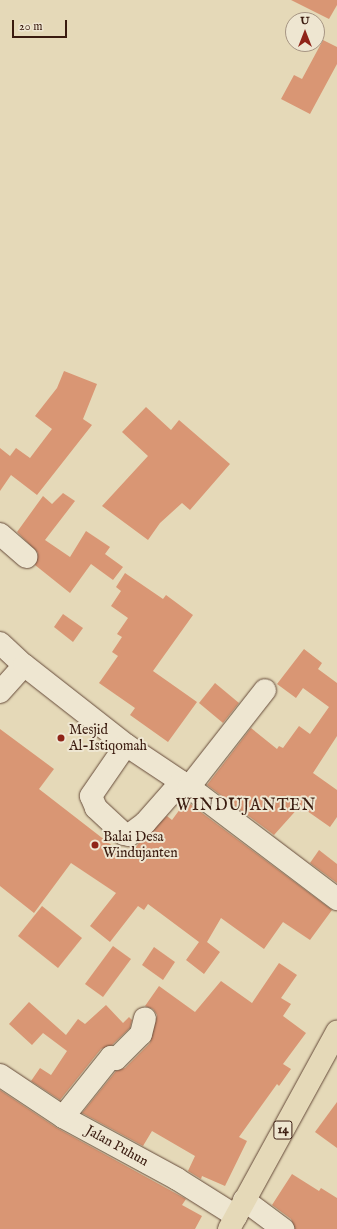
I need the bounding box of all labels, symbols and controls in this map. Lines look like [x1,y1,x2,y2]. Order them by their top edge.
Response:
scale bar [14,12,69,38]
north arrow [285,12,325,52]
text: U [300,14,310,28]
text: 20 m [19,19,42,34]
place label: Mesjid Al-Istiqomah [69,722,147,754]
marker: Mesjid Al-Istiqomah [56,733,66,743]
district label: WINDUJANTEN [176,796,316,816]
place label: Balai Desa Windujanten [103,829,178,862]
marker: Balai Desa Windujanten [90,840,100,850]
road number: 14 [273,1119,293,1141]
street label: Jalan Puhun [83,1122,151,1170]

